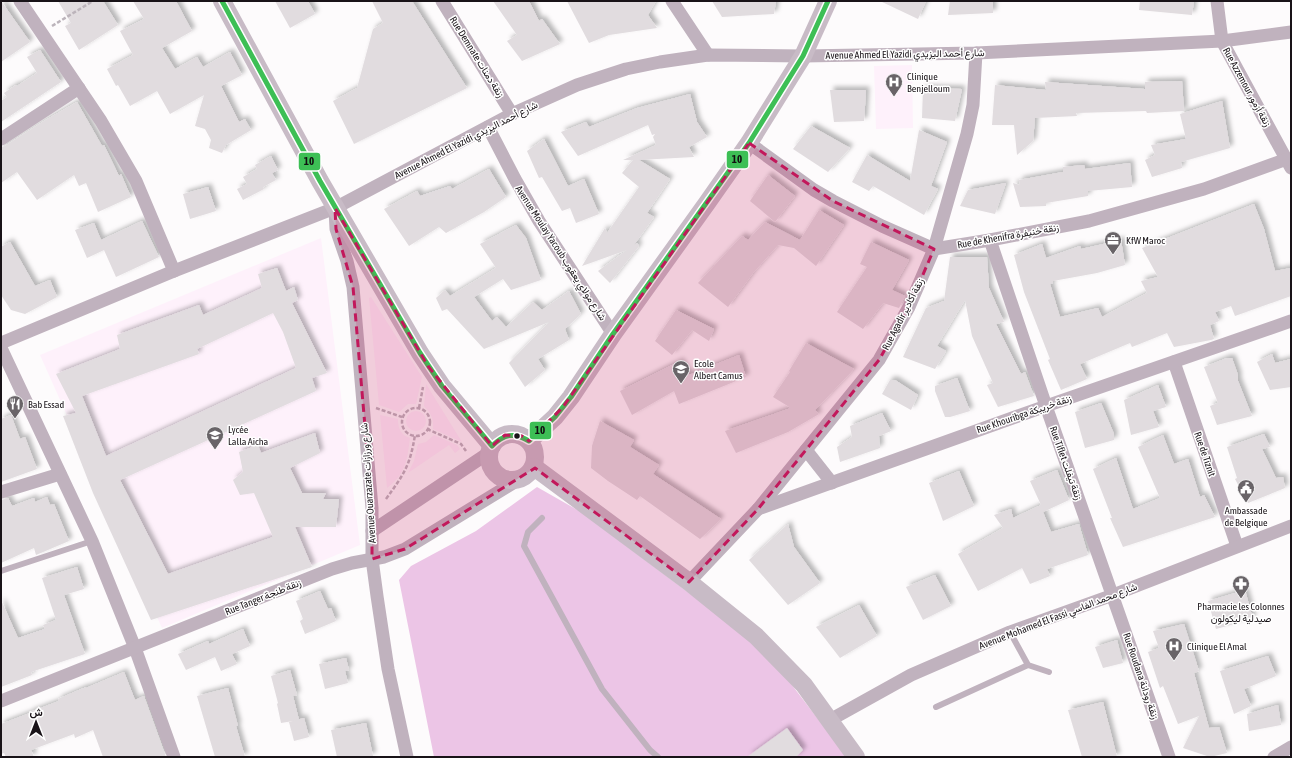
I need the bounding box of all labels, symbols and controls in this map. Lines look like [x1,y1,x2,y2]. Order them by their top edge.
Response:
street label: Rue Demnate زنقة دمنات [447,15,506,100]
street label: Rue Azzemour زنقة أزمور [1220,46,1273,129]
street label: Avenue Ahmed El Yazidi شارع أحمد اليزيدي [825,47,985,64]
place label: Clinique Benjelloum [907,71,950,94]
hospital icon: Clinique Benjelloum [884,72,904,97]
street label: Avenue Ahmed El Yazidi شارع أحمد اليزيدي [393,99,541,184]
line badge: 10 [726,150,749,169]
line badge: 10 [298,152,321,171]
text: 10 [732,153,742,165]
text: 10 [304,155,314,167]
street label: Avenue Moulay Yacoub شارع مولاي يعقوب [511,184,609,324]
street label: Rue de Khenifra زنقة خنيفرة [956,222,1060,251]
office icon: KfW Maroc [1103,230,1123,255]
place label: KfW Maroc [1126,235,1165,246]
street label: Rue Agadir زنقة أكادير [880,276,927,352]
place label: Ecole Albert Camus [694,358,743,381]
school or university icon: Ecole Albert Camus [671,359,691,384]
street label: Rue Khouribga زنقة خريبكة [975,393,1073,436]
restaurant icon: Bab Essad [5,394,25,419]
place label: Bab Essad [28,399,64,410]
line badge: 10 [529,421,552,440]
street label: Avenue Ouarzazate شارع ورزازات [358,422,379,544]
place label: Lycée Lalla Aicha [228,424,269,447]
text: 10 [535,424,545,436]
school or university icon: Lycée Lalla Aicha [205,425,225,450]
street label: Rue Tiflet زنقة تيفلت [1047,425,1084,502]
street label: Rue de Tiznit [1192,430,1218,478]
unlabelled marker [512,431,522,441]
public building icon: Ambassade de Belgique [1236,478,1256,503]
place label: Ambassade de Belgique [1224,505,1268,528]
pharmacy icon: Pharmacie les Colonnes صيدلية ليكولون [1231,574,1251,599]
street label: Rue Tanger زنقة طنجة [223,577,303,618]
street label: Avenue Mohamed El Fassi شارع محمد الفاسي [977,581,1140,654]
place label: Pharmacie les Colonnes صيدلية ليكولون [1197,601,1285,625]
street label: Rue Roudana زنقة رودانة [1120,631,1161,721]
hospital icon: Clinique El Amal [1164,636,1184,661]
place label: Clinique El Amal [1187,641,1247,652]
north arrow [16,702,56,742]
text: ش [29,706,43,719]

